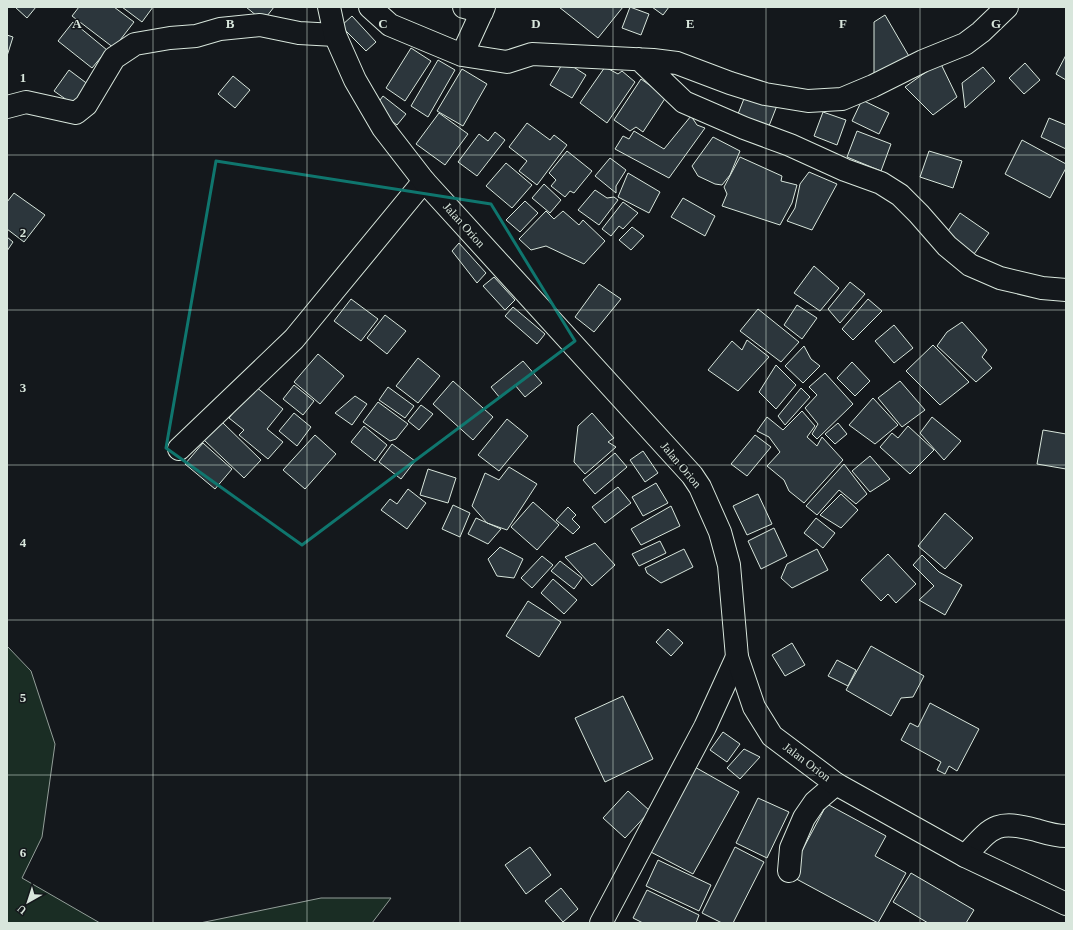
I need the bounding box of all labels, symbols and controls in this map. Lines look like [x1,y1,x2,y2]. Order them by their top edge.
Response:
text: A [72,16,82,31]
text: B [226,16,235,31]
text: C [378,16,388,31]
text: D [531,16,541,31]
text: E [686,16,694,31]
text: F [839,16,847,31]
text: G [991,16,1001,31]
text: 1 [20,70,26,85]
street label: Jalan Orion [440,200,488,250]
text: 2 [20,225,26,240]
text: 3 [20,380,27,395]
street label: Jalan Orion [658,439,704,491]
text: 4 [20,535,27,550]
text: 5 [20,690,27,705]
street label: Jalan Orion [781,740,833,784]
text: 6 [20,845,27,860]
north arrow [8,882,48,922]
text: U [15,903,29,917]

